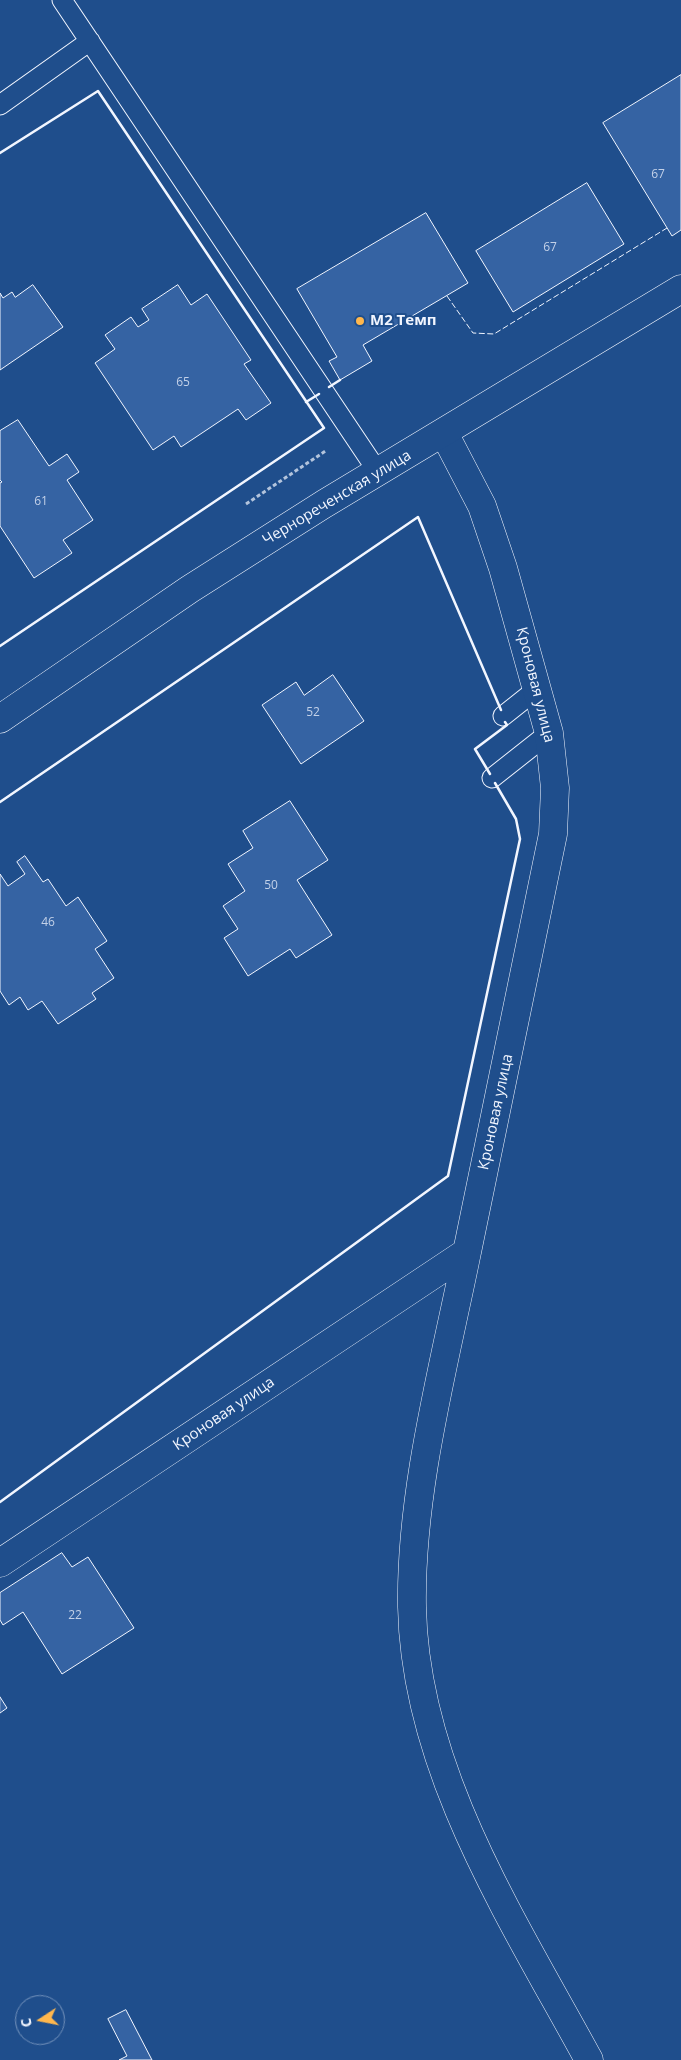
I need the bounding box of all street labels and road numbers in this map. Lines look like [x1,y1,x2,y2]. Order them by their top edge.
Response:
street label: Чернореченская улица [260,447,414,549]
street label: Кроновая улица [512,625,558,745]
street label: Кроновая улица [475,1052,517,1172]
street label: Кроновая улица [170,1373,278,1455]

